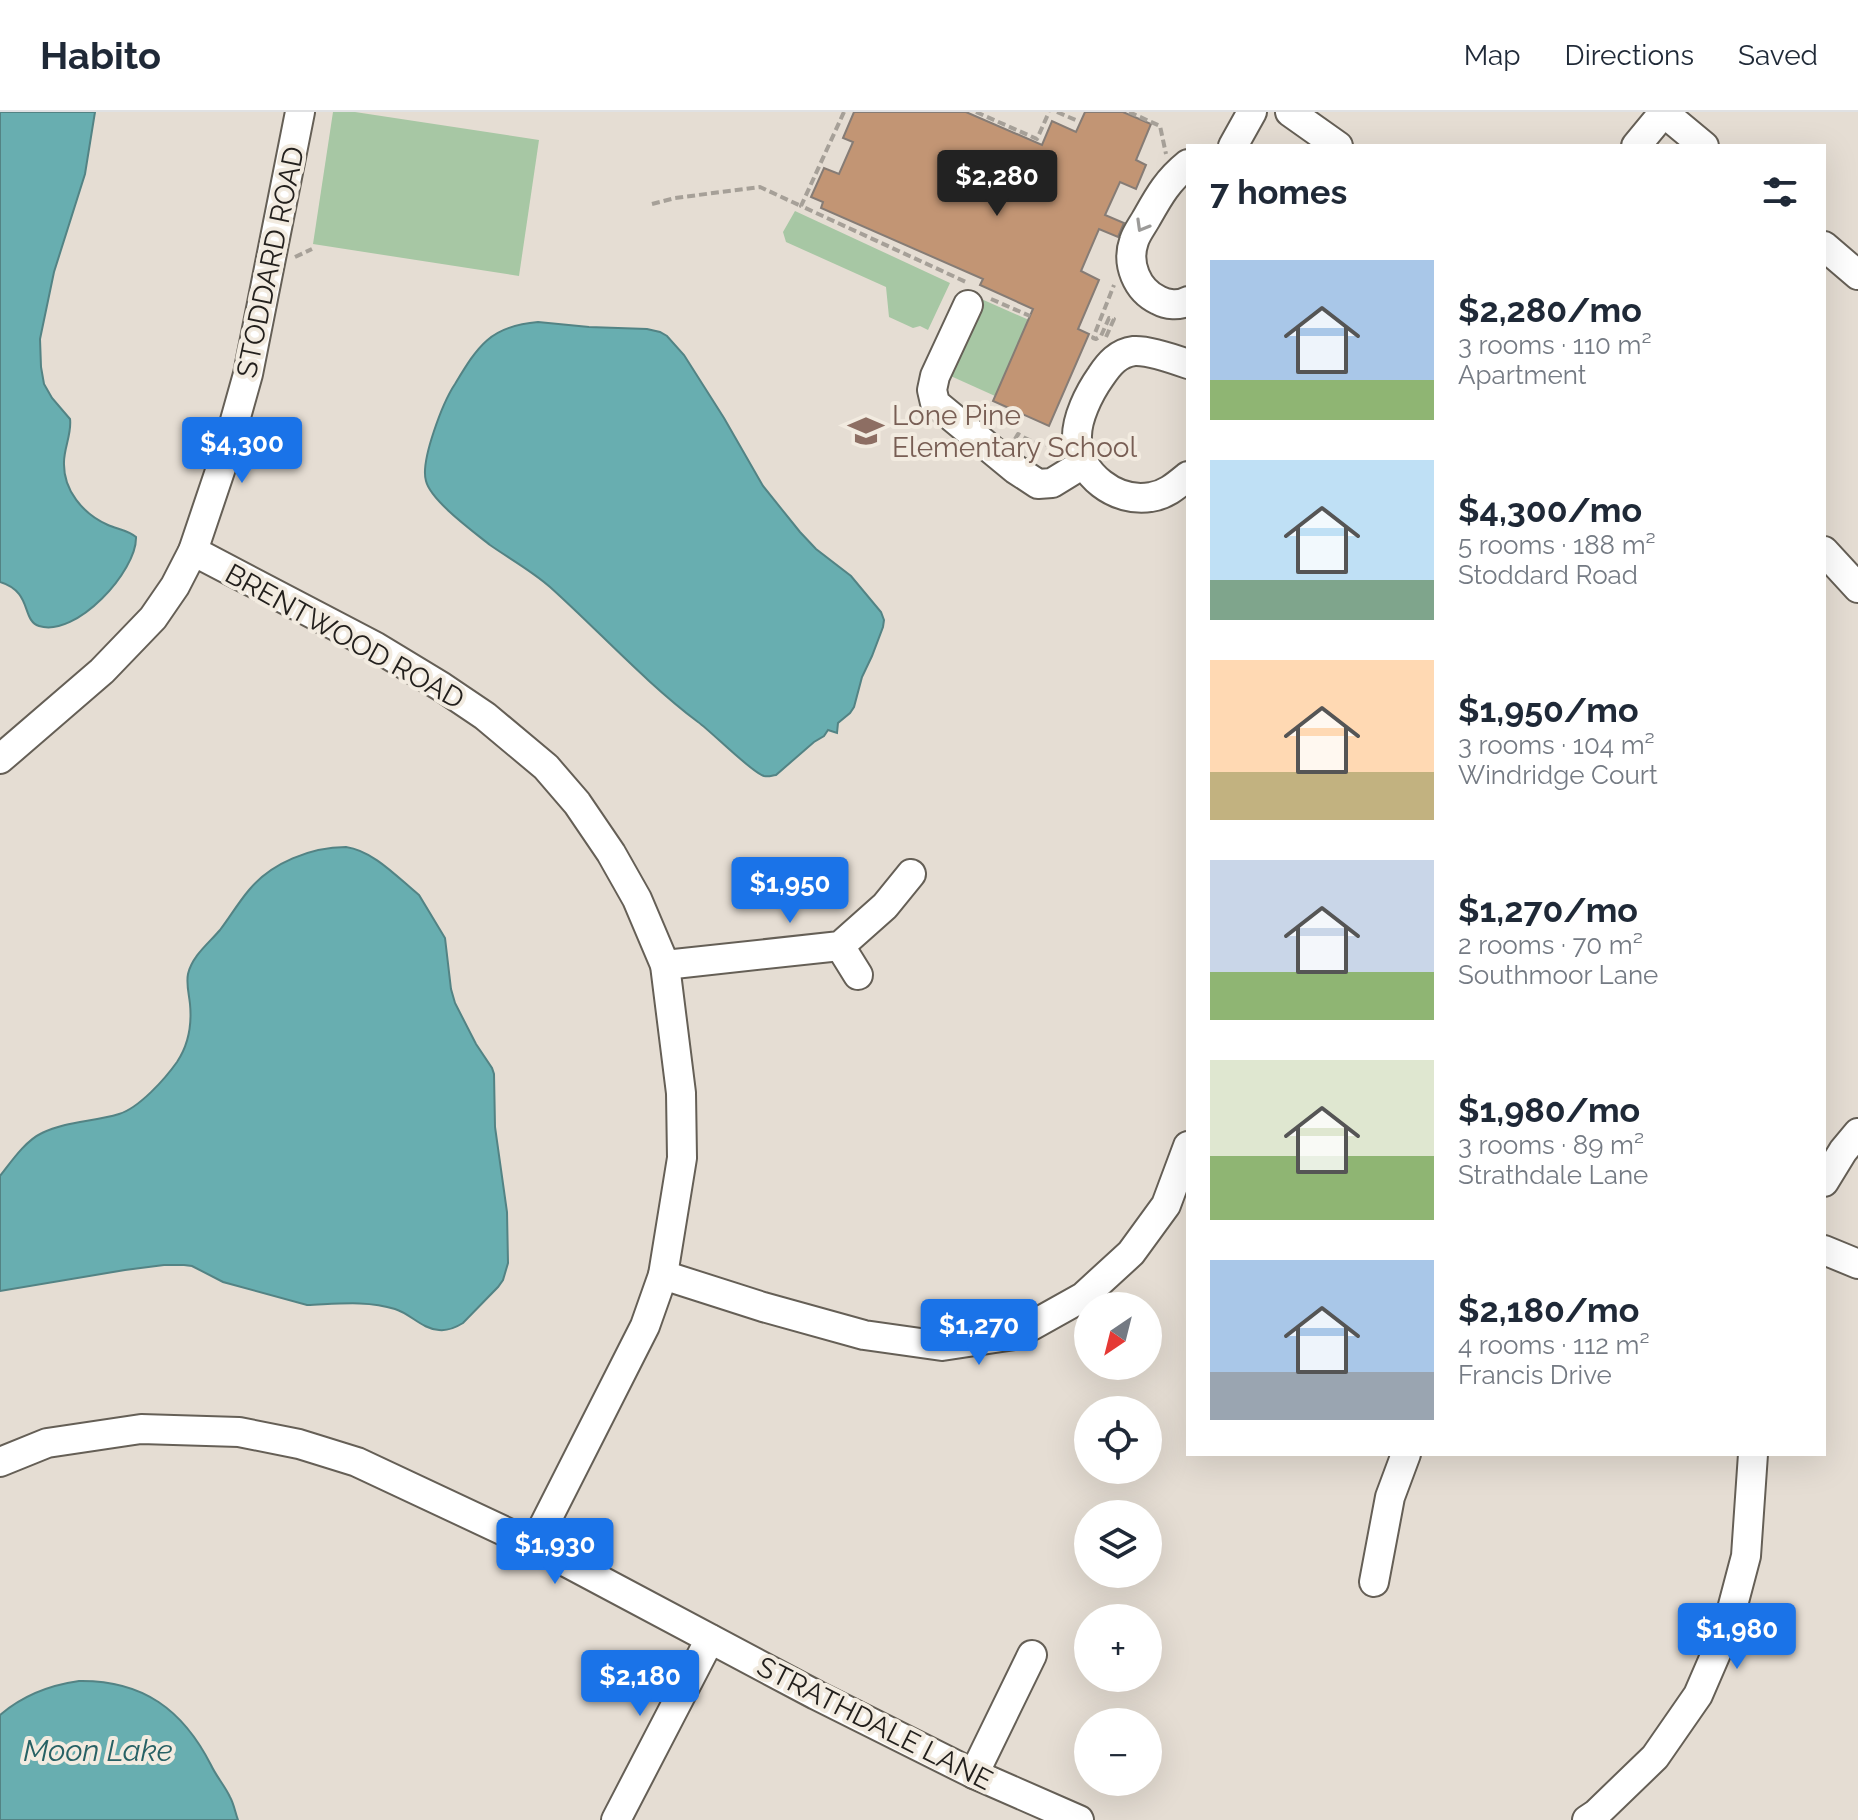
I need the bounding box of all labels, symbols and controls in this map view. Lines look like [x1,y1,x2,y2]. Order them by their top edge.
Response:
text: Habito [40,33,161,78]
text: Map [1464,39,1521,72]
text: Directions [1565,39,1694,72]
text: Saved [1738,39,1818,72]
street label: STODDARD ROAD [230,143,311,381]
pin: $2,280 [932,150,1062,218]
text: $2,280 [955,161,1039,191]
icon: filters [1758,170,1802,214]
text: 7 homes [1210,172,1347,212]
one-way arrow [1136,217,1152,232]
text: $2,280/mo [1458,290,1642,330]
icon: home [1274,292,1370,388]
text: 3 rooms · 110 m² [1458,330,1652,360]
text: Apartment [1458,360,1587,390]
place label: Lone Pine Elementary School [892,399,1137,464]
school or university icon: Lone Pine Elementary School [847,412,885,450]
pin: $4,300 [177,417,307,485]
text: $4,300 [200,428,284,458]
text: $4,300/mo [1458,490,1642,530]
icon: home [1274,492,1370,588]
text: 5 rooms · 188 m² [1458,530,1656,560]
street label: BRENTWOOD ROAD [220,557,470,716]
text: Stoddard Road [1458,560,1638,590]
text: $1,950/mo [1458,690,1639,730]
icon: home [1274,692,1370,788]
text: 3 rooms · 104 m² [1458,730,1655,760]
text: Windridge Court [1458,760,1658,790]
pin: $1,950 [725,857,855,925]
text: $1,950 [749,868,831,898]
text: $1,270/mo [1458,890,1638,930]
icon: home [1274,892,1370,988]
text: 2 rooms · 70 m² [1458,930,1643,960]
text: Southmoor Lane [1458,960,1658,990]
text: $1,980/mo [1458,1090,1640,1130]
icon: home [1274,1092,1370,1188]
text: 3 rooms · 89 m² [1458,1130,1644,1160]
text: Strathdale Lane [1458,1160,1648,1190]
text: $2,180/mo [1458,1290,1639,1330]
north arrow [1074,1292,1162,1380]
map controls [1074,1292,1162,1796]
icon: home [1274,1292,1370,1388]
pin: $1,270 [914,1299,1044,1367]
text: $1,270 [939,1310,1019,1340]
text: 4 rooms · 112 m² [1458,1330,1650,1360]
text: Francis Drive [1458,1360,1612,1390]
button: locate [1074,1396,1162,1484]
button: layers [1074,1500,1162,1588]
pin: $1,930 [490,1518,620,1586]
text: $1,930 [514,1529,596,1559]
pin: $1,980 [1672,1603,1802,1671]
button: + [1074,1604,1162,1692]
text: $1,980 [1696,1614,1778,1644]
pin: $2,180 [575,1650,705,1718]
street label: STRATHDALE LANE [752,1650,998,1797]
text: $2,180 [599,1661,681,1691]
button: − [1074,1708,1162,1796]
water label: Moon Lake [23,1733,173,1768]

